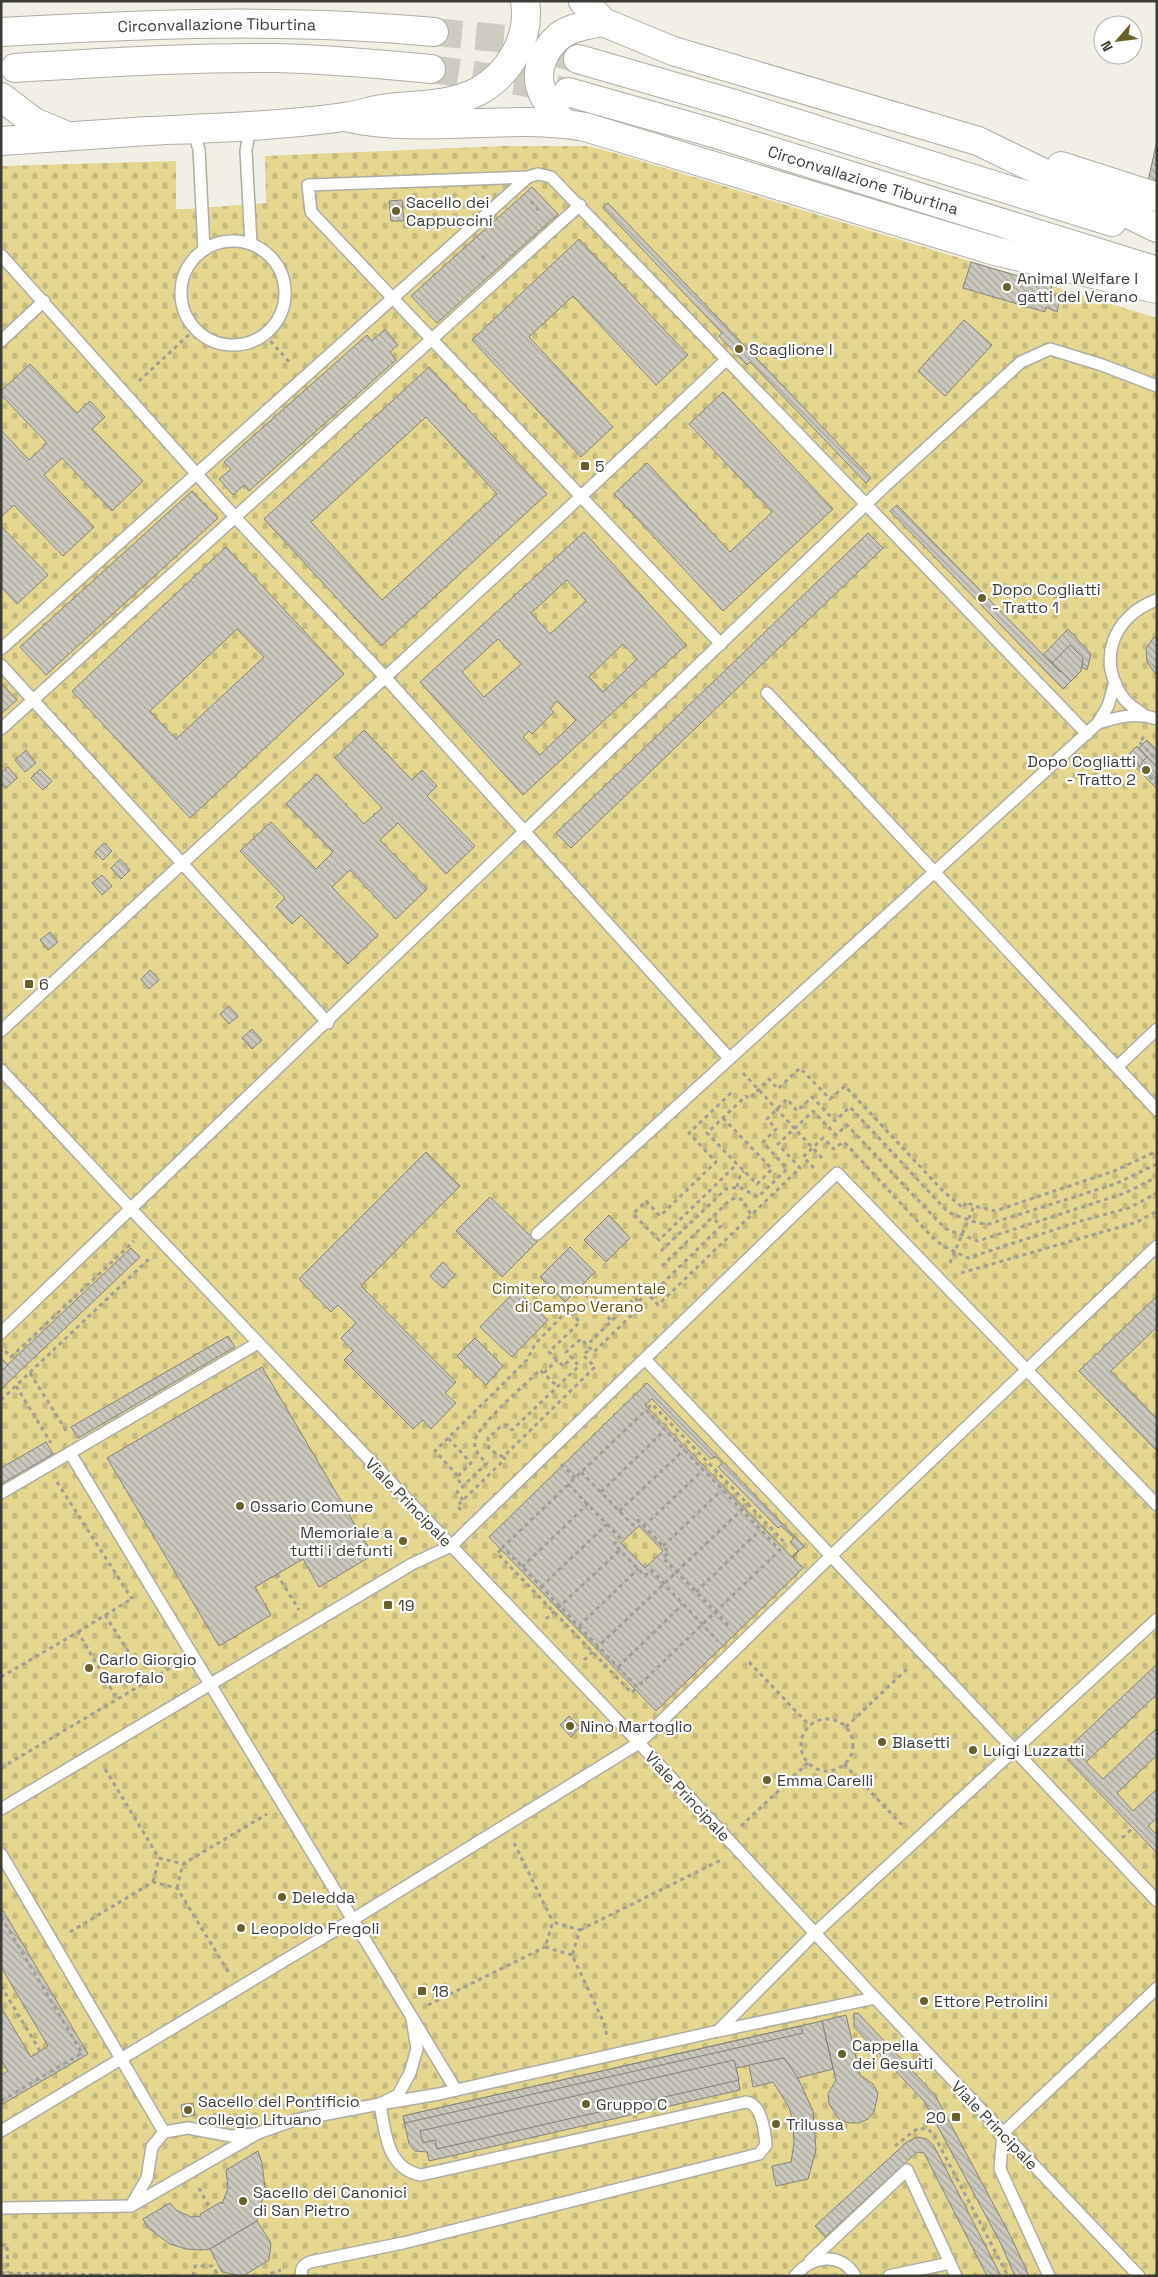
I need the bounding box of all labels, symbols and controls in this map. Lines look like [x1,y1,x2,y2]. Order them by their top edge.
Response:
street label: Circonvallazione Tiburtina [117,14,316,37]
north arrow [1093,15,1143,65]
text: N [1096,38,1117,54]
street label: Circonvallazione Tiburtina [765,141,961,220]
place label: Sacello dei Cappuccini [406,192,493,231]
marker: Sacello dei Cappuccini [390,205,402,217]
place label: Animal Welfare I gatti del Verano [1017,268,1138,307]
marker: Animal Welfare I gatti del Verano [1001,281,1013,293]
place label: Scaglione I [749,339,833,360]
marker: Scaglione I [733,343,745,355]
place label: 5 [595,456,605,477]
marker: 5 [579,460,591,472]
place label: Dopo Cogliatti - Tratto 1 [992,579,1101,618]
marker: Dopo Cogliatti - Tratto 1 [976,592,988,604]
place label: Dopo Cogliatti - Tratto 2 [1027,751,1136,790]
marker: Dopo Cogliatti - Tratto 2 [1140,764,1152,776]
place label: 6 [39,974,49,995]
marker: 6 [23,978,35,990]
park label: Cimitero monumentale di Campo Verano [492,1278,666,1317]
street label: Viale Principale [361,1453,457,1551]
place label: Ossario Comune [250,1496,374,1517]
marker: Ossario Comune [234,1500,246,1512]
place label: Memoriale a tutti i defunti [290,1522,393,1561]
marker: Memoriale a tutti i defunti [397,1535,409,1547]
place label: 19 [398,1595,414,1616]
marker: 19 [382,1599,394,1611]
place label: Carlo Giorgio Garofalo [99,1649,197,1688]
marker: Carlo Giorgio Garofalo [83,1662,95,1674]
place label: Nino Martoglio [580,1716,692,1737]
marker: Nino Martoglio [564,1720,576,1732]
place label: Blasetti [892,1732,950,1753]
marker: Blasetti [876,1736,888,1748]
place label: Luigi Luzzatti [983,1740,1084,1761]
marker: Luigi Luzzatti [967,1744,979,1756]
street label: Viale Principale [640,1747,735,1846]
place label: Emma Carelli [777,1770,873,1791]
marker: Emma Carelli [761,1774,773,1786]
place label: Deledda [292,1887,355,1908]
marker: Deledda [276,1891,288,1903]
place label: Leopoldo Fregoli [251,1918,379,1939]
marker: Leopoldo Fregoli [235,1922,247,1934]
place label: 18 [432,1981,449,2002]
marker: 18 [416,1985,428,1997]
place label: Ettore Petrolini [934,1991,1048,2012]
marker: Ettore Petrolini [918,1995,930,2007]
place label: Cappella dei Gesuiti [852,2035,933,2074]
marker: Cappella dei Gesuiti [836,2048,848,2060]
street label: Viale Principale [947,2076,1043,2174]
place label: Sacello del Pontificio collegio Lituano [198,2091,360,2130]
place label: Gruppo C [596,2094,667,2115]
marker: Gruppo C [580,2098,592,2110]
marker: Sacello del Pontificio collegio Lituano [182,2104,194,2116]
place label: 20 [926,2107,946,2128]
marker: 20 [950,2111,962,2123]
place label: Trilussa [786,2114,844,2135]
marker: Trilussa [770,2118,782,2130]
place label: Sacello dei Canonici di San Pietro [253,2182,407,2221]
marker: Sacello dei Canonici di San Pietro [237,2195,249,2207]

